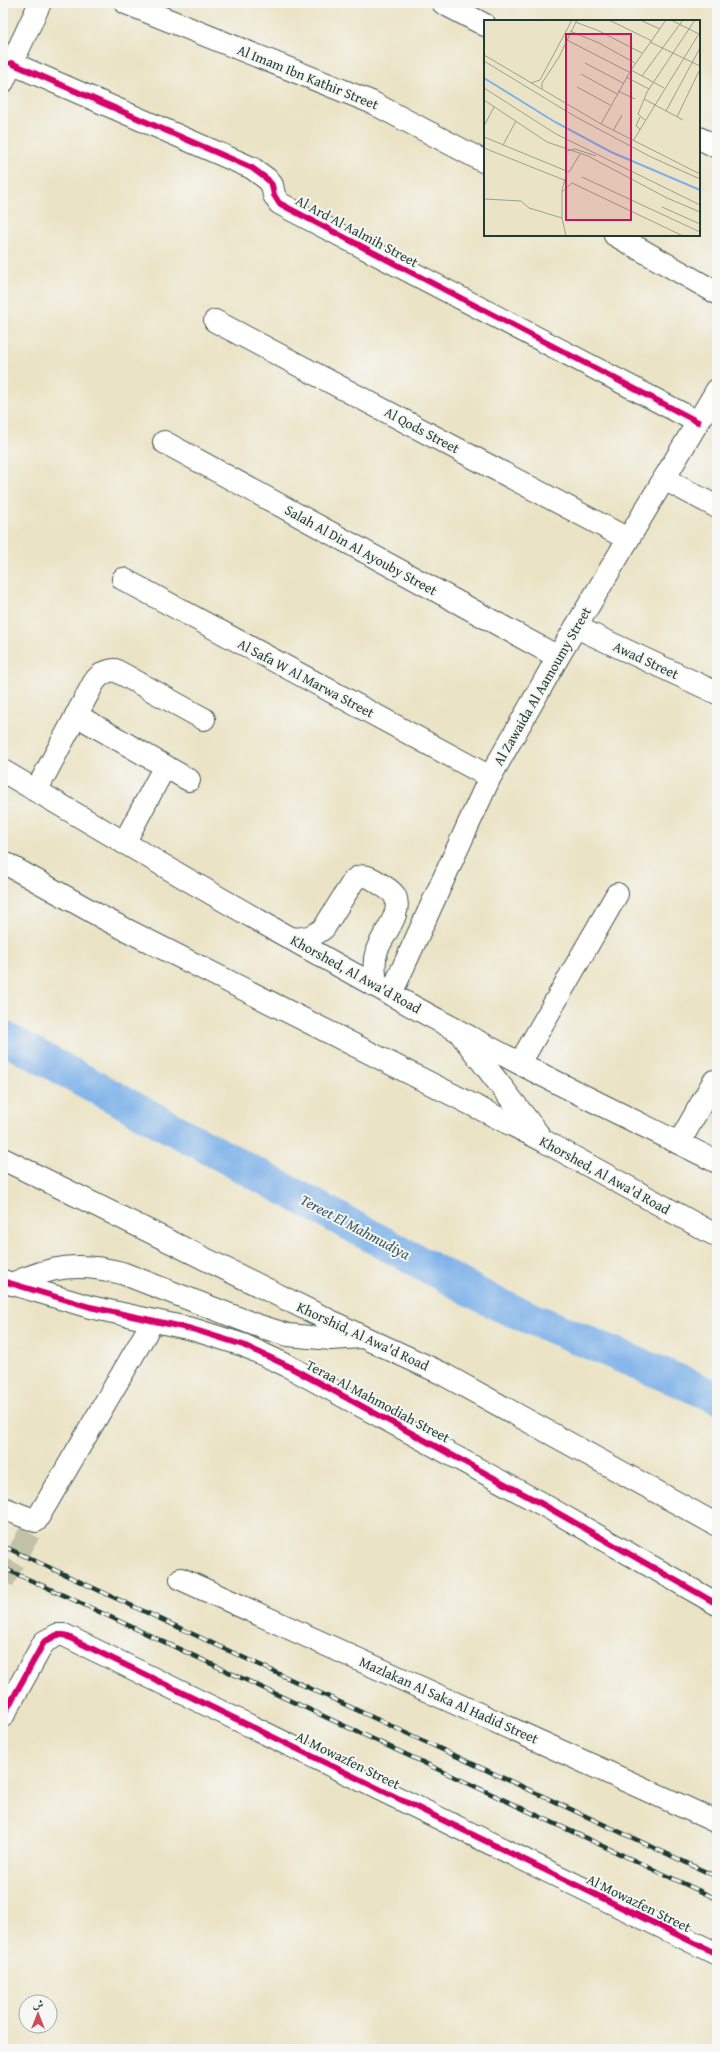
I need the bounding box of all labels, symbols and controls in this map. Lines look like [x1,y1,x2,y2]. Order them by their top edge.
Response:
inset map [484,20,700,236]
street label: Al Imam Ibn Kathir Street [234,39,382,115]
street label: Al Ard Al Aalmih Street [292,190,422,272]
street label: Al Qods Street [381,402,463,458]
street label: Salah Al Din Al Ayouby Street [281,500,441,600]
street label: Al Zawaida Al Aamoumy Street [488,603,596,769]
street label: Al Safa W Al Marwa Street [234,633,378,723]
street label: Awad Street [610,636,682,684]
street label: Khorshed, Al Awa'd Road [287,930,425,1018]
street label: Khorshed, Al Awa'd Road [536,1131,674,1219]
water label: Tereet El Mahmudiya [297,1189,414,1264]
street label: Khorshid, Al Awa'd Road [294,1297,433,1376]
street label: Teraa Al Mahmodiah Street [303,1355,453,1447]
street label: Mazlakan Al Saka Al Hadid Street [356,1651,542,1749]
street label: Al Mowazfen Street [292,1726,404,1794]
street label: Al Mowazfen Street [583,1869,695,1937]
north arrow [18,1994,58,2034]
text: ش [33,1996,44,2012]

